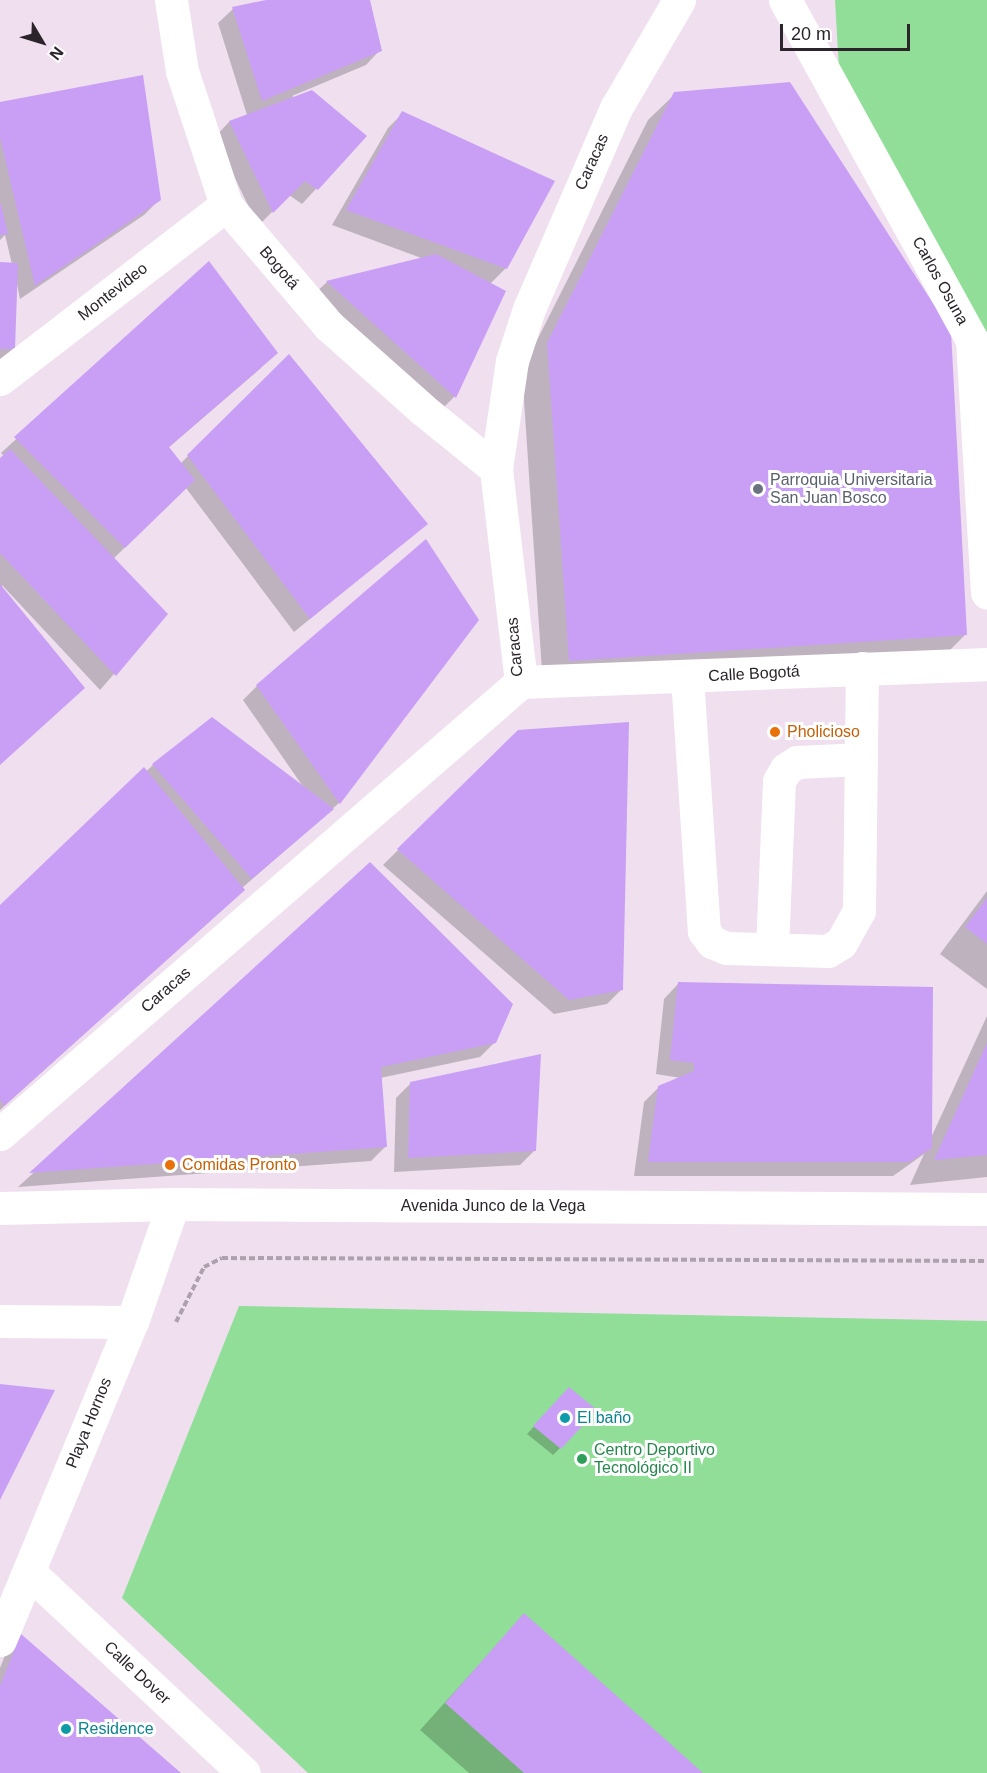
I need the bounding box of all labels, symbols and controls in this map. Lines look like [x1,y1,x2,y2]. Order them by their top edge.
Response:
north arrow [12,12,72,72]
scale bar [783,12,914,50]
text: 20 m [791,24,831,44]
text: N [46,44,67,63]
street label: Caracas [571,131,613,193]
street label: Carlos Osuna [908,234,972,328]
street label: Bogotá [255,243,303,293]
street label: Montevideo [74,259,152,325]
place label: Parroquia Universitaria San Juan Bosco [770,470,933,508]
marker: Parroquia Universitaria San Juan Bosco [751,482,765,496]
street label: Caracas [503,616,527,678]
street label: Calle Bogotá [708,662,800,686]
place label: Pholicioso [787,722,860,742]
marker: Pholicioso [768,725,782,739]
street label: Caracas [137,963,195,1017]
place label: Comidas Pronto [182,1155,297,1175]
marker: Comidas Pronto [163,1158,177,1172]
street label: Avenida Junco de la Vega [401,1196,585,1216]
street label: Playa Hornos [62,1375,116,1471]
place label: El baño [577,1408,631,1428]
marker: El baño [558,1411,572,1425]
place label: Centro Deportivo Tecnológico II [594,1440,715,1478]
marker: Centro Deportivo Tecnológico II [575,1452,589,1466]
street label: Calle Dover [100,1637,174,1709]
place label: Residence [78,1719,154,1739]
marker: Residence [59,1722,73,1736]

